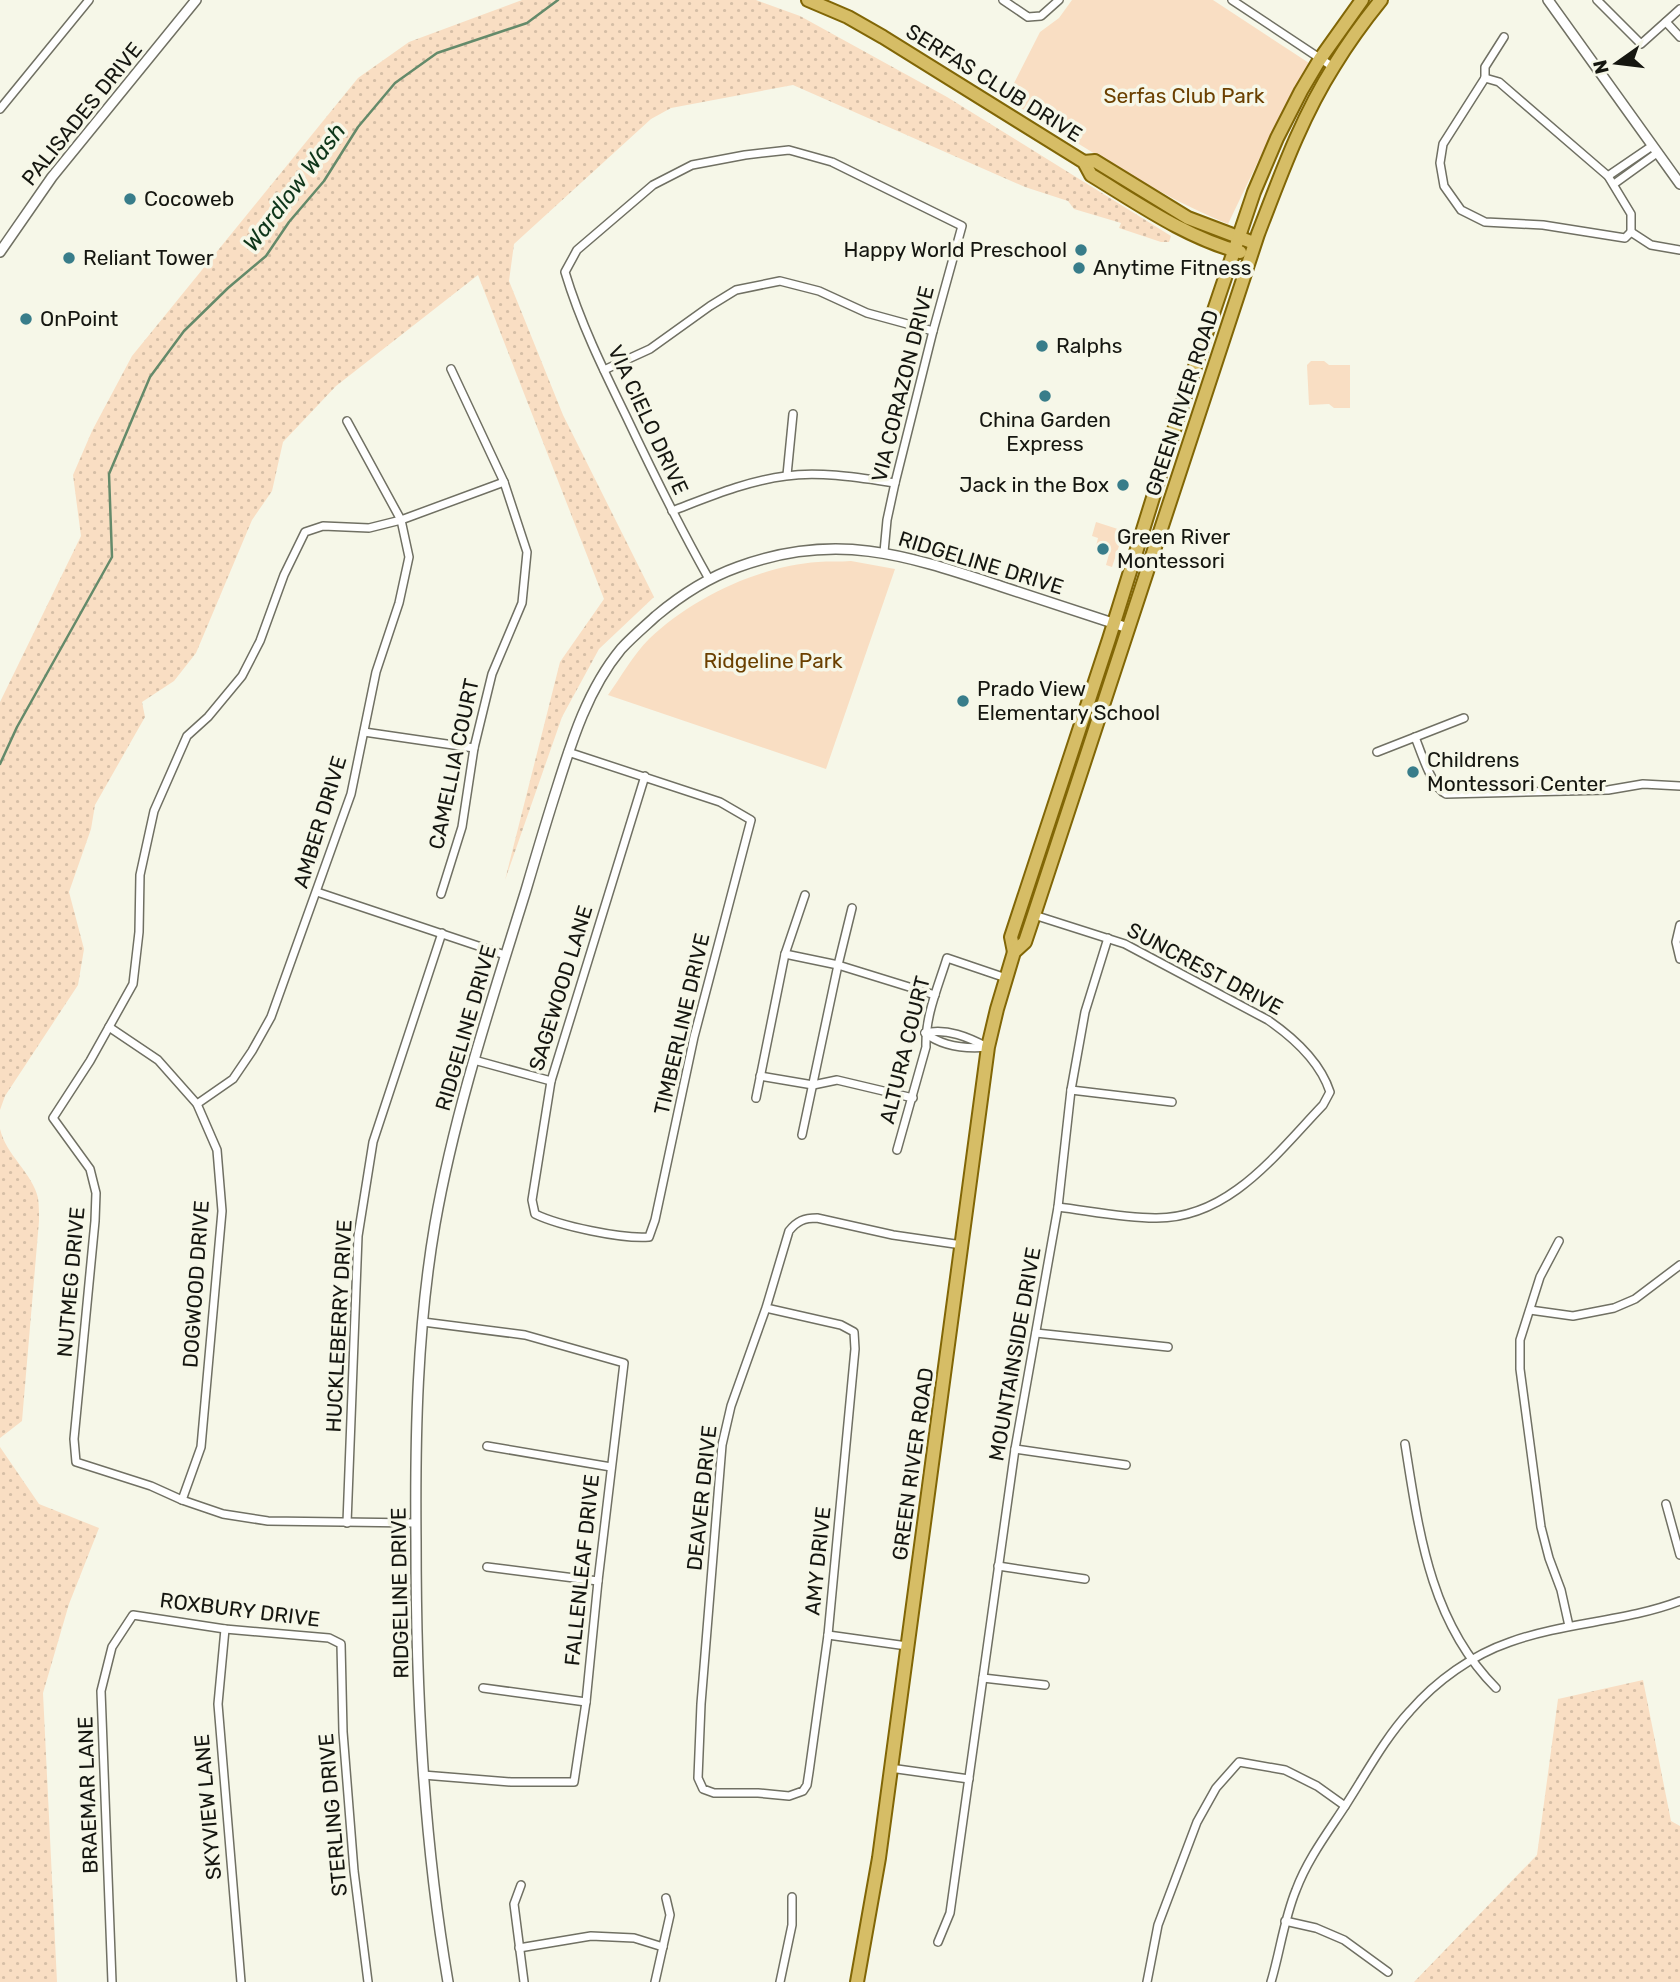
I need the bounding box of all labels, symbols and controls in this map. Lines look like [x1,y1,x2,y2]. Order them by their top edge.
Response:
street label: SERFAS CLUB DRIVE [902,18,1087,147]
north arrow [1582,28,1652,98]
street label: PALISADES DRIVE [16,37,147,190]
text: N [1588,58,1614,76]
park label: Serfas Club Park [1103,83,1265,108]
water label: Wardlow Wash [237,117,351,257]
place label: Cocoweb [144,186,234,211]
marker: Cocoweb [122,191,138,207]
place label: Happy World Preschool [843,237,1067,262]
marker: Happy World Preschool [1073,242,1089,258]
place label: Reliant Tower [83,245,214,270]
marker: Reliant Tower [61,250,77,266]
place label: Anytime Fitness [1093,255,1251,280]
marker: Anytime Fitness [1071,260,1087,276]
street label: VIA CORAZON DRIVE [866,283,939,484]
place label: OnPoint [40,306,118,331]
street label: GREEN RIVER ROAD [1140,307,1223,499]
marker: OnPoint [18,311,34,327]
place label: Ralphs [1056,333,1122,358]
marker: Ralphs [1034,338,1050,354]
street label: VIA CIELO DRIVE [603,341,694,498]
marker: China Garden Express [1037,388,1053,404]
place label: China Garden Express [979,407,1111,456]
place label: Jack in the Box [959,472,1109,497]
marker: Jack in the Box [1115,477,1131,493]
place label: Green River Montessori [1117,524,1230,573]
street label: RIDGELINE DRIVE [896,526,1067,600]
marker: Green River Montessori [1095,541,1111,557]
park label: Ridgeline Park [703,648,843,673]
street label: CAMELLIA COURT [423,676,484,852]
place label: Prado View Elementary School [977,676,1160,725]
marker: Prado View Elementary School [955,693,971,709]
place label: Childrens Montessori Center [1427,747,1606,796]
street label: AMBER DRIVE [288,753,351,891]
marker: Childrens Montessori Center [1405,764,1421,780]
street label: SAGEWOOD LANE [523,902,598,1074]
street label: SUNCREST DRIVE [1123,917,1287,1020]
street label: TIMBERLINE DRIVE [648,931,715,1117]
street label: RIDGELINE DRIVE [430,942,501,1114]
street label: ALTURA COURT [874,973,935,1126]
street label: DOGWOOD DRIVE [177,1199,214,1369]
street label: NUTMEG DRIVE [51,1206,90,1358]
street label: HUCKLEBERRY DRIVE [320,1219,357,1433]
street label: MOUNTAINSIDE DRIVE [983,1245,1046,1463]
street label: GREEN RIVER ROAD [887,1366,938,1562]
street label: DEAVER DRIVE [681,1424,722,1572]
street label: FALLENLEAF DRIVE [559,1473,604,1667]
street label: AMY DRIVE [799,1505,836,1617]
street label: RIDGELINE DRIVE [386,1507,413,1679]
street label: ROXBURY DRIVE [158,1587,322,1632]
street label: BRAEMAR LANE [72,1716,103,1874]
street label: STERLING DRIVE [313,1732,352,1898]
street label: SKYVIEW LANE [189,1733,226,1881]

